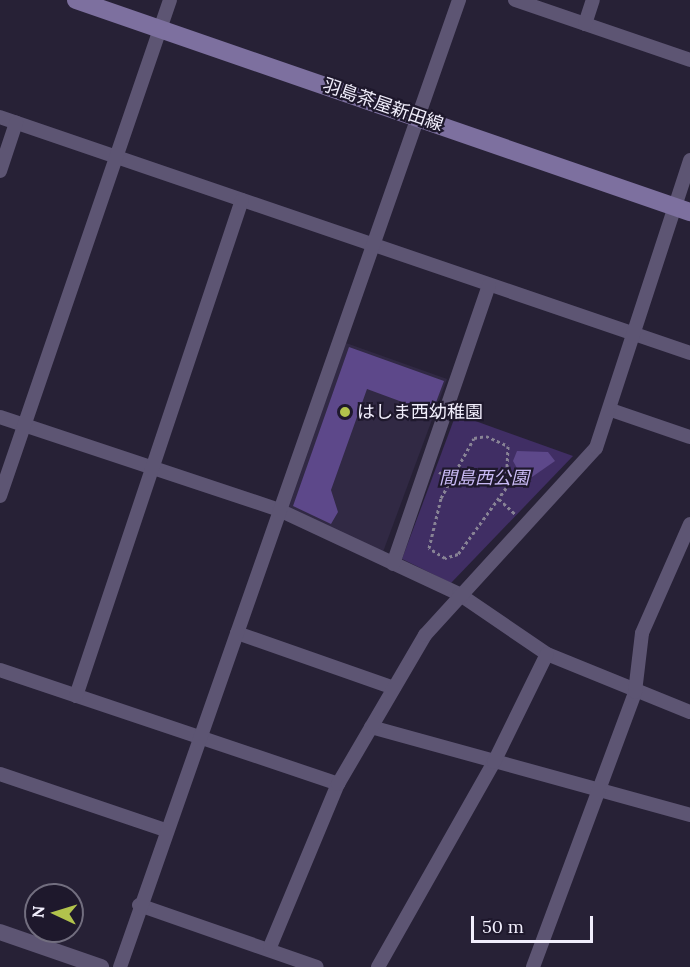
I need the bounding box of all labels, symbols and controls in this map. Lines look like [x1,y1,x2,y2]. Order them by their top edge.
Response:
street label: 羽島茶屋新田線 [320,74,446,136]
place label: はしま西幼稚園 [357,401,483,423]
marker: はしま西幼稚園 [338,405,352,419]
park label: 間島西公園 [439,467,529,489]
north arrow [24,883,84,943]
scale bar [474,904,596,942]
text: N [28,905,48,919]
text: 50 m [482,915,524,938]

